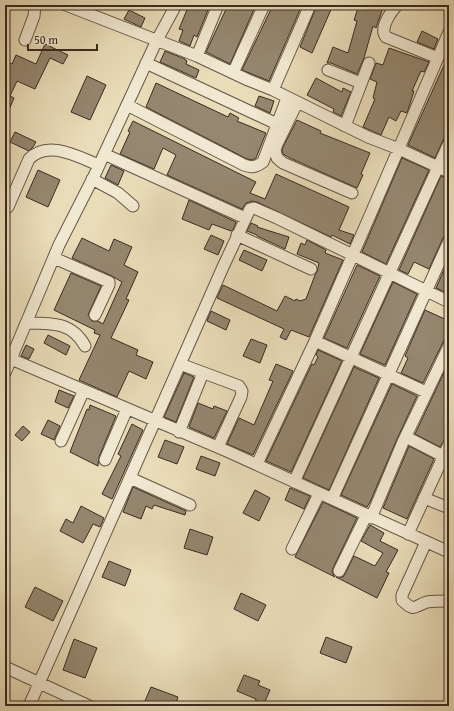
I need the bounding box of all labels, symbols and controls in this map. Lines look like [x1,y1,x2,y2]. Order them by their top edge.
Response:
scale bar [28,26,97,52]
text: 50 m [34,31,58,48]

